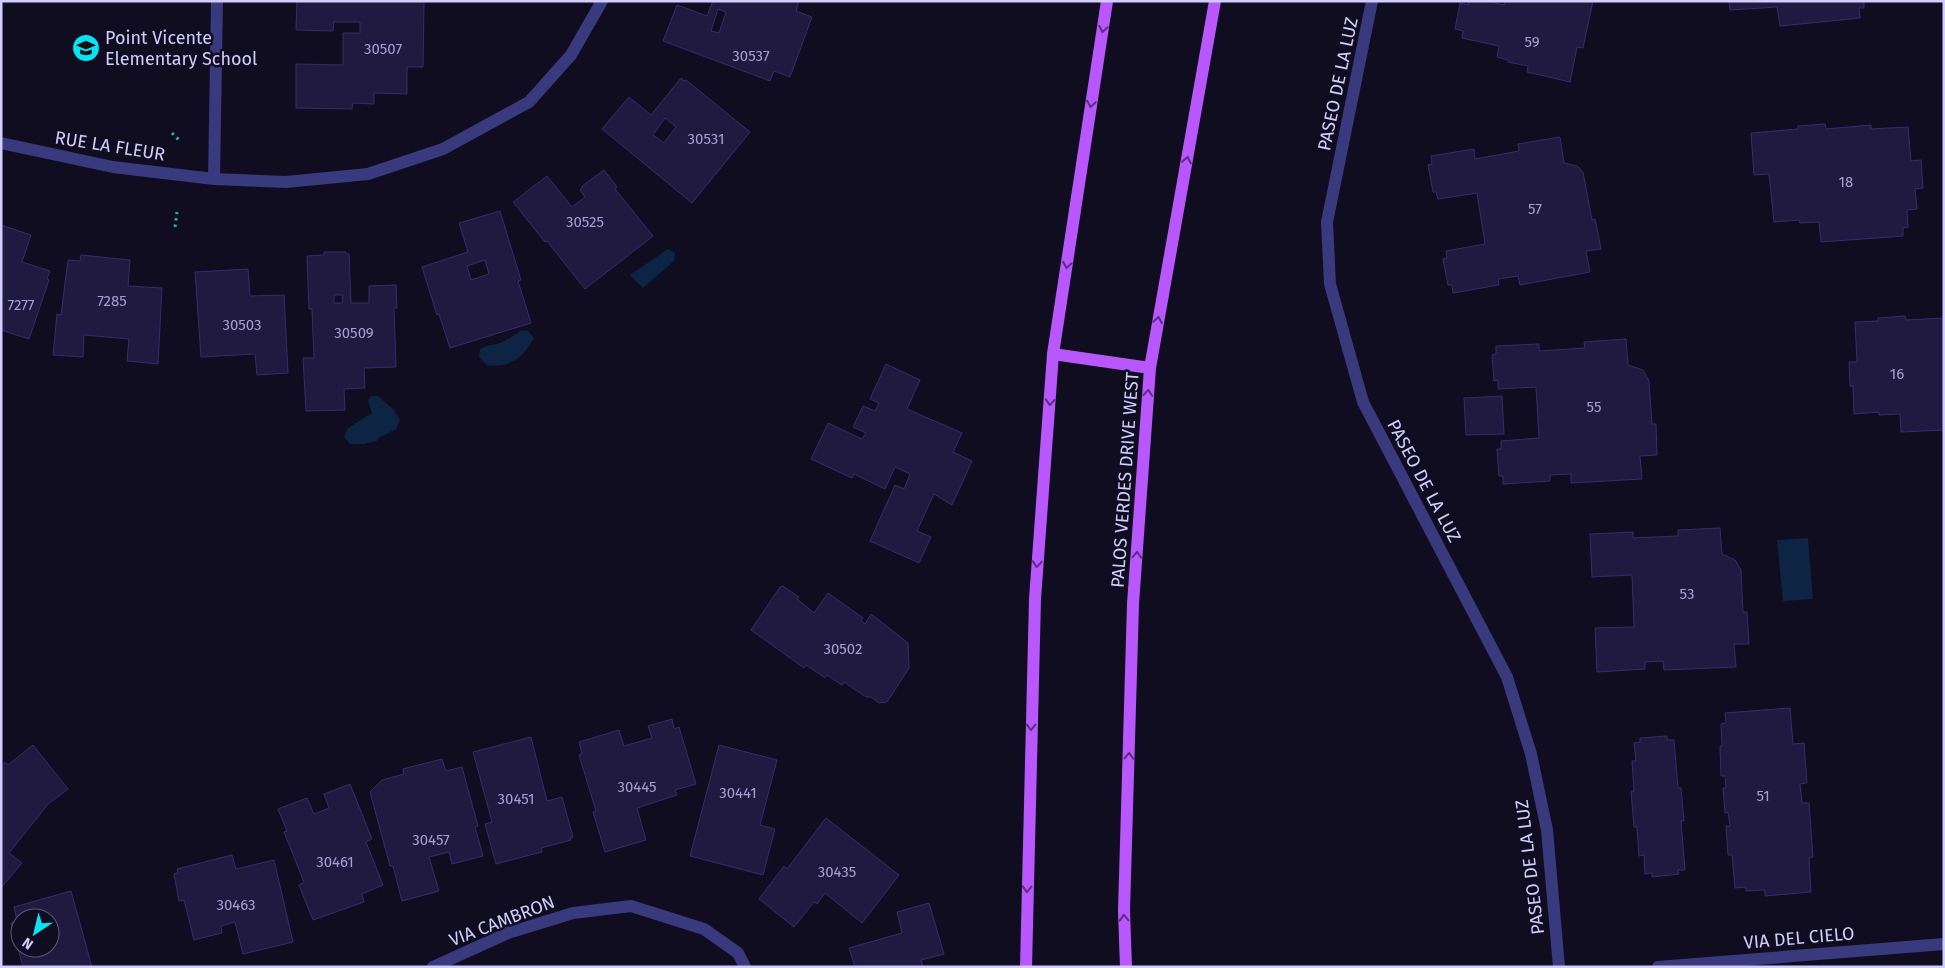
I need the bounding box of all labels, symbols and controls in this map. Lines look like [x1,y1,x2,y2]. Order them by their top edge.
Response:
street label: PASEO DE LA LUZ [1313,15,1363,153]
one-way arrow [1098,24,1108,33]
place label: Point Vicente Elementary School [105,27,257,70]
school or university icon: Point Vicente Elementary School [71,33,101,63]
house number: 59 [1524,33,1540,51]
house number: 30507 [364,40,402,58]
house number: 30537 [732,47,770,65]
one-way arrow [1086,101,1097,109]
street label: RUE LA FLEUR [53,126,167,166]
house number: 30531 [688,130,724,148]
one-way arrow [1181,156,1191,165]
house number: 18 [1839,173,1853,191]
house number: 57 [1528,200,1542,218]
house number: 30525 [566,213,604,231]
one-way arrow [1062,261,1072,269]
house number: 7285 [97,292,127,310]
house number: 7277 [7,296,35,314]
house number: 30503 [222,316,262,334]
one-way arrow [1153,316,1163,325]
house number: 30509 [334,324,374,342]
house number: 16 [1890,365,1904,383]
street label: PALOS VERDES DRIVE WEST [1106,371,1144,589]
one-way arrow [1142,389,1153,397]
one-way arrow [1044,398,1055,406]
house number: 55 [1587,398,1601,416]
street label: PASEO DE LA LUZ [1382,416,1466,546]
one-way arrow [1131,551,1142,559]
one-way arrow [1032,561,1043,569]
house number: 53 [1680,585,1694,603]
house number: 30502 [824,640,863,658]
one-way arrow [1026,723,1036,731]
one-way arrow [1123,751,1134,759]
house number: 30445 [617,778,657,796]
house number: 30441 [719,784,757,802]
house number: 51 [1756,787,1770,805]
house number: 30451 [498,790,534,808]
street label: PASEO DE LA LUZ [1511,798,1549,936]
house number: 30457 [412,831,450,849]
house number: 30461 [316,853,354,871]
house number: 30435 [818,863,856,881]
one-way arrow [1021,885,1032,893]
street label: VIA CAMBRON [446,891,558,951]
house number: 30463 [216,896,256,914]
north arrow [10,908,60,958]
one-way arrow [1119,914,1129,922]
street label: VIA DEL CIELO [1743,922,1855,954]
text: N [19,934,37,953]

